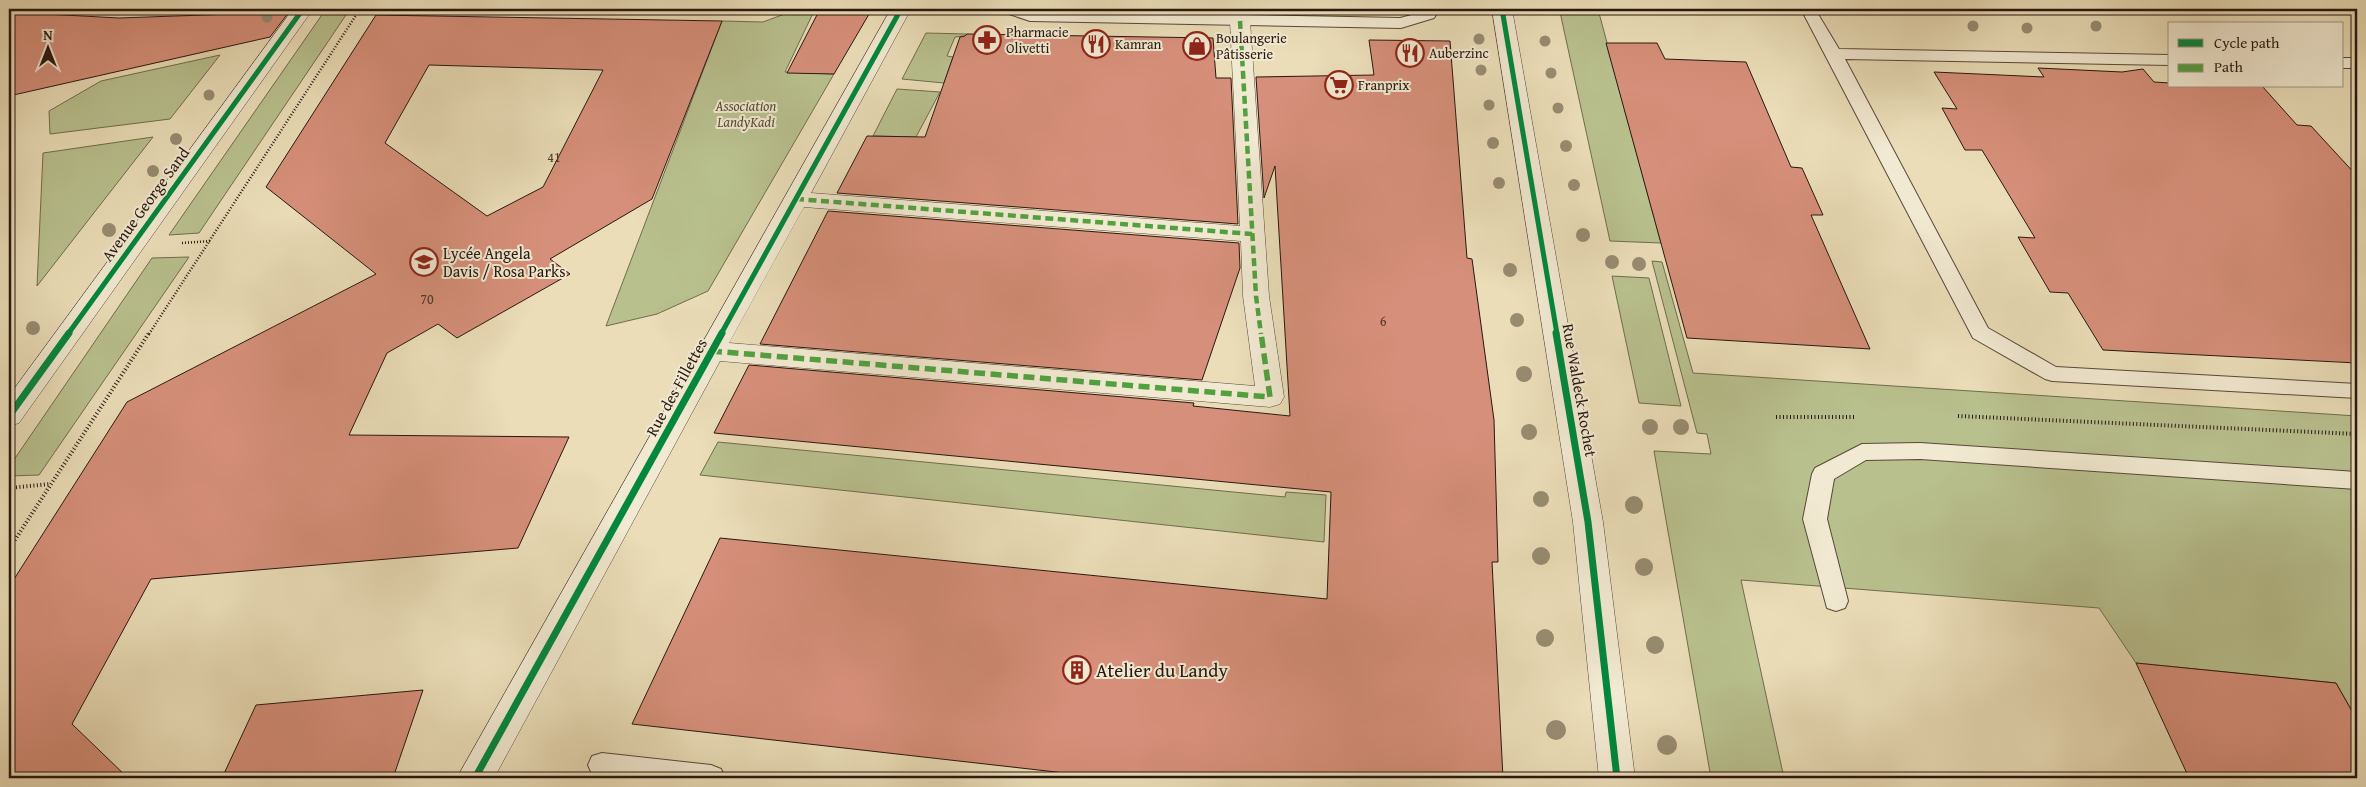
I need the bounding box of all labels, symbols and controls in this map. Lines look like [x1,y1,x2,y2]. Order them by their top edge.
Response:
north arrow [22,22,72,72]
place label: Pharmacie Olivetti [1006,22,1069,58]
legend [2168,22,2344,88]
text: N [43,25,53,45]
pharmacy icon: Pharmacie Olivetti [972,25,1002,55]
place label: Boulangerie Pâtisserie [1216,28,1287,64]
restaurant icon: Kamran [1081,29,1111,59]
shop icon: Boulangerie Pâtisserie [1182,31,1212,61]
text: Cycle path [2214,32,2280,53]
place label: Kamran [1115,34,1162,54]
restaurant icon: Auberzinc [1395,38,1425,68]
place label: Auberzinc [1429,43,1489,63]
text: Path [2214,56,2243,77]
supermarket icon: Franprix [1324,70,1354,100]
place label: Franprix [1358,75,1410,95]
park label: Association LandyKadi [715,96,776,132]
street label: Avenue George Sand [95,141,195,266]
house number: 41 [547,147,561,167]
place label: Lycée Angela Davis / Rosa Parks [443,241,566,283]
school or university icon: Lycée Angela Davis / Rosa Parks [409,247,439,277]
house number: 70 [420,289,434,309]
house number: 6 [1380,311,1387,331]
street label: Rue Waldeck Rochet [1556,322,1604,459]
street label: Rue des Fillettes [639,334,713,440]
building icon: Atelier du Landy [1062,655,1092,685]
place label: Atelier du Landy [1096,656,1228,684]

